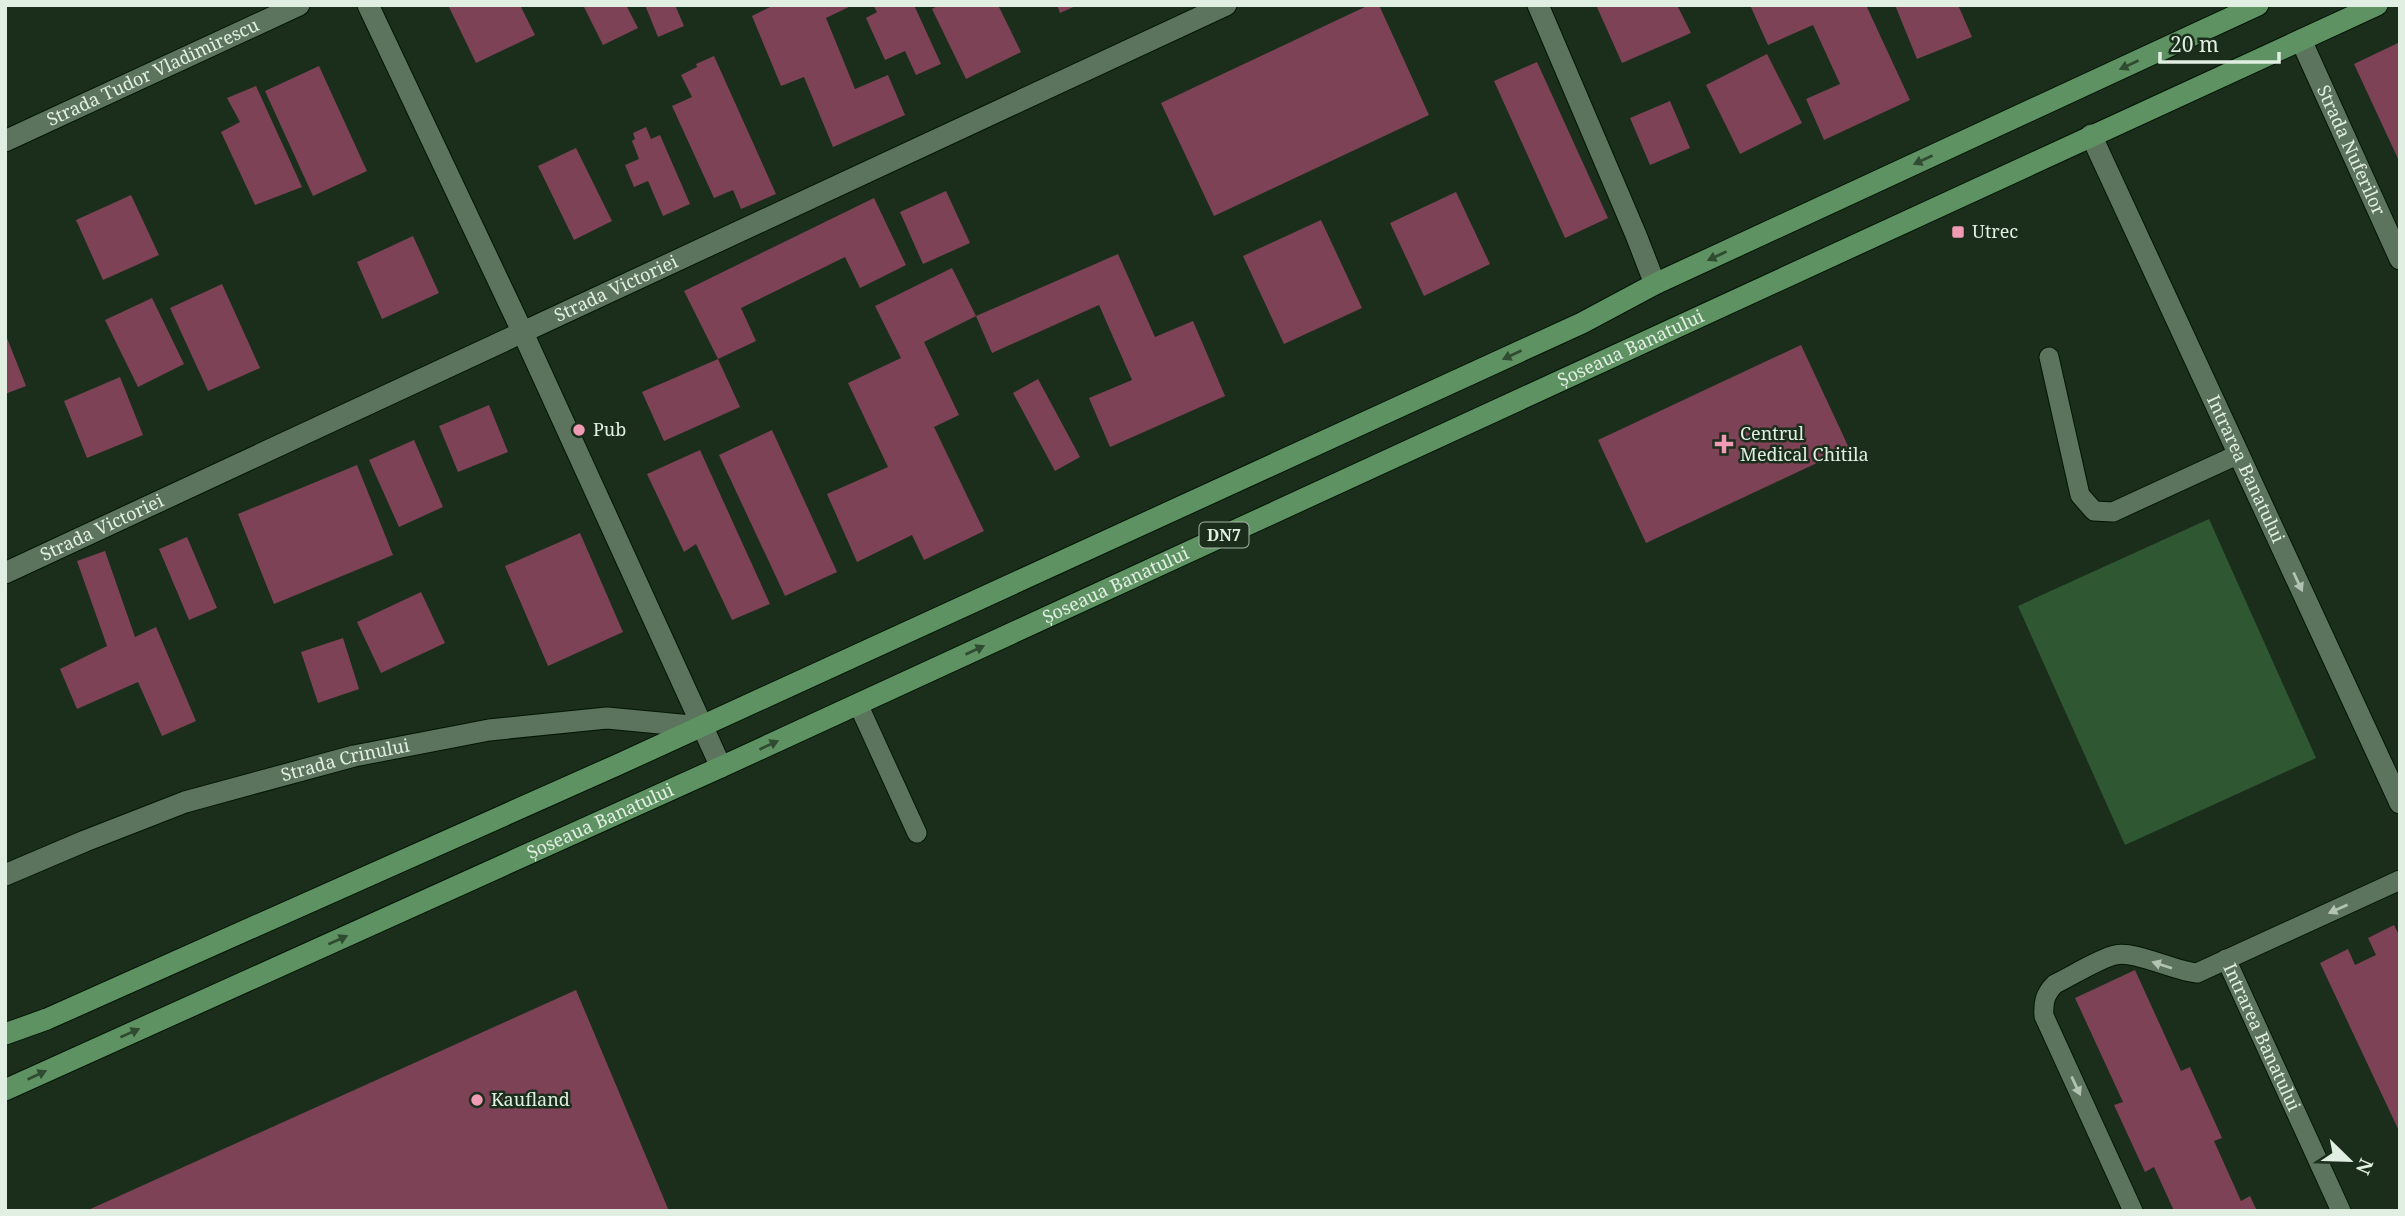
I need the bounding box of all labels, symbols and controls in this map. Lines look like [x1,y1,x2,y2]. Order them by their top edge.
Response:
street label: Strada Tudor Vladimirescu [42,12,263,131]
scale bar [2160,21,2279,65]
text: 20 m [2170,30,2219,58]
one-way arrow [2119,59,2139,71]
street label: Strada Nuferilor [2312,81,2392,219]
one-way arrow [1913,155,1933,166]
place label: Utrec [1972,219,2018,243]
marker: Utrec [1950,224,1966,240]
street label: Strada Victoriei [550,249,681,327]
one-way arrow [1706,251,1727,262]
street label: Șoseaua Banatului [1553,303,1708,391]
one-way arrow [1502,349,1522,361]
street label: Intrarea Banatului [2202,391,2291,546]
place label: Pub [593,417,626,441]
place label: Centrul Medical Chitila [1740,421,1869,466]
marker: Pub [571,422,587,438]
marker: Centrul Medical Chitila [1714,434,1734,454]
street label: Strada Victoriei [36,488,167,566]
road number: DN7 [1200,522,1248,548]
street label: Șoseaua Banatului [1038,540,1193,629]
one-way arrow [2293,572,2304,593]
one-way arrow [965,644,985,656]
street label: Strada Crinului [278,733,412,786]
one-way arrow [758,739,779,750]
street label: Șoseaua Banatului [523,777,677,864]
one-way arrow [2327,904,2348,915]
one-way arrow [328,934,348,946]
one-way arrow [2151,959,2172,970]
street label: Intrarea Banatului [2218,959,2307,1115]
one-way arrow [120,1027,141,1038]
one-way arrow [27,1070,47,1081]
one-way arrow [2070,1076,2082,1096]
place label: Kaufland [491,1087,570,1111]
marker: Kaufland [469,1092,485,1108]
north arrow [2314,1125,2384,1195]
text: N [2350,1155,2380,1179]

